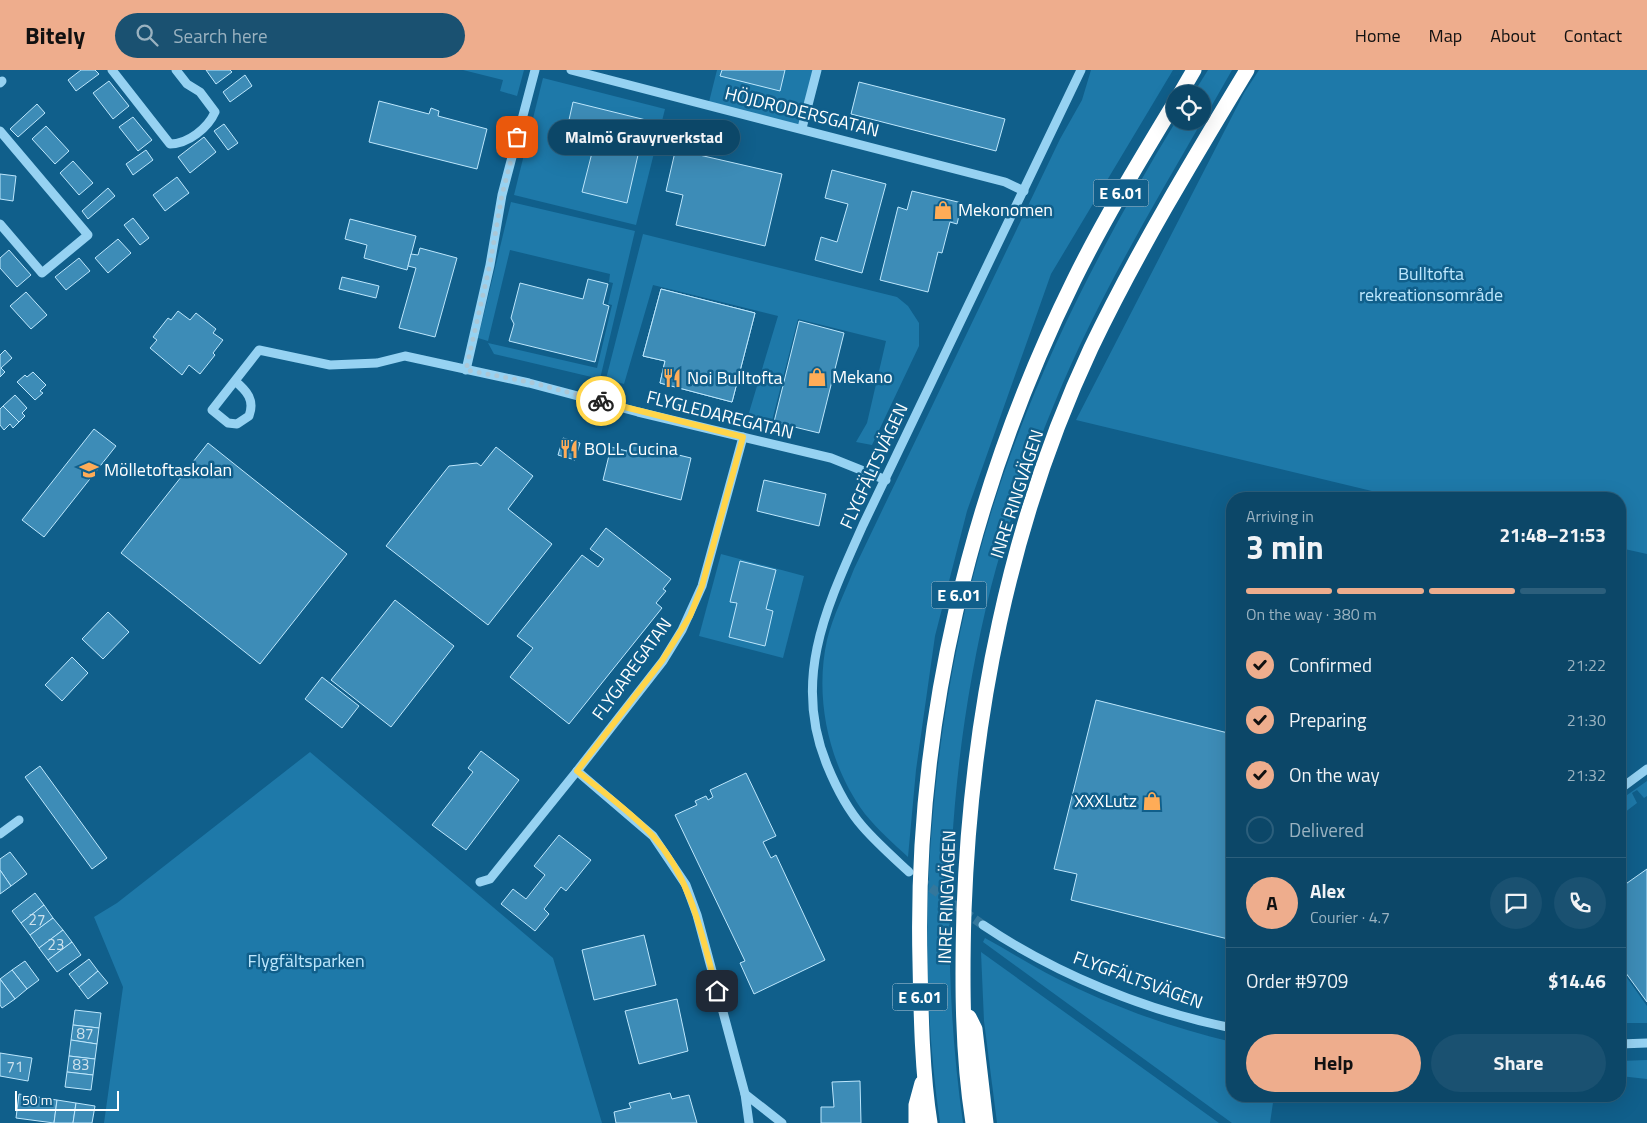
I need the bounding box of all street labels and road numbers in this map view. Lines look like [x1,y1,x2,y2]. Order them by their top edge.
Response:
street label: HÖJDRODERSGATAN [722,79,882,144]
road number: E 6.01 [1094,180,1148,206]
street label: FLYGLEDAREGATAN [644,383,797,446]
street label: FLYGFÄLTSVÄGEN [833,398,915,533]
street label: INRE RINGVÄGEN [983,426,1050,562]
road number: E 6.01 [932,582,986,608]
street label: FLYGAREGATAN [585,612,678,726]
street label: INRE RINGVÄGEN [931,830,962,964]
street label: FLYGFÄLTSVÄGEN [1070,944,1207,1015]
road number: E 6.01 [892,984,948,1010]

